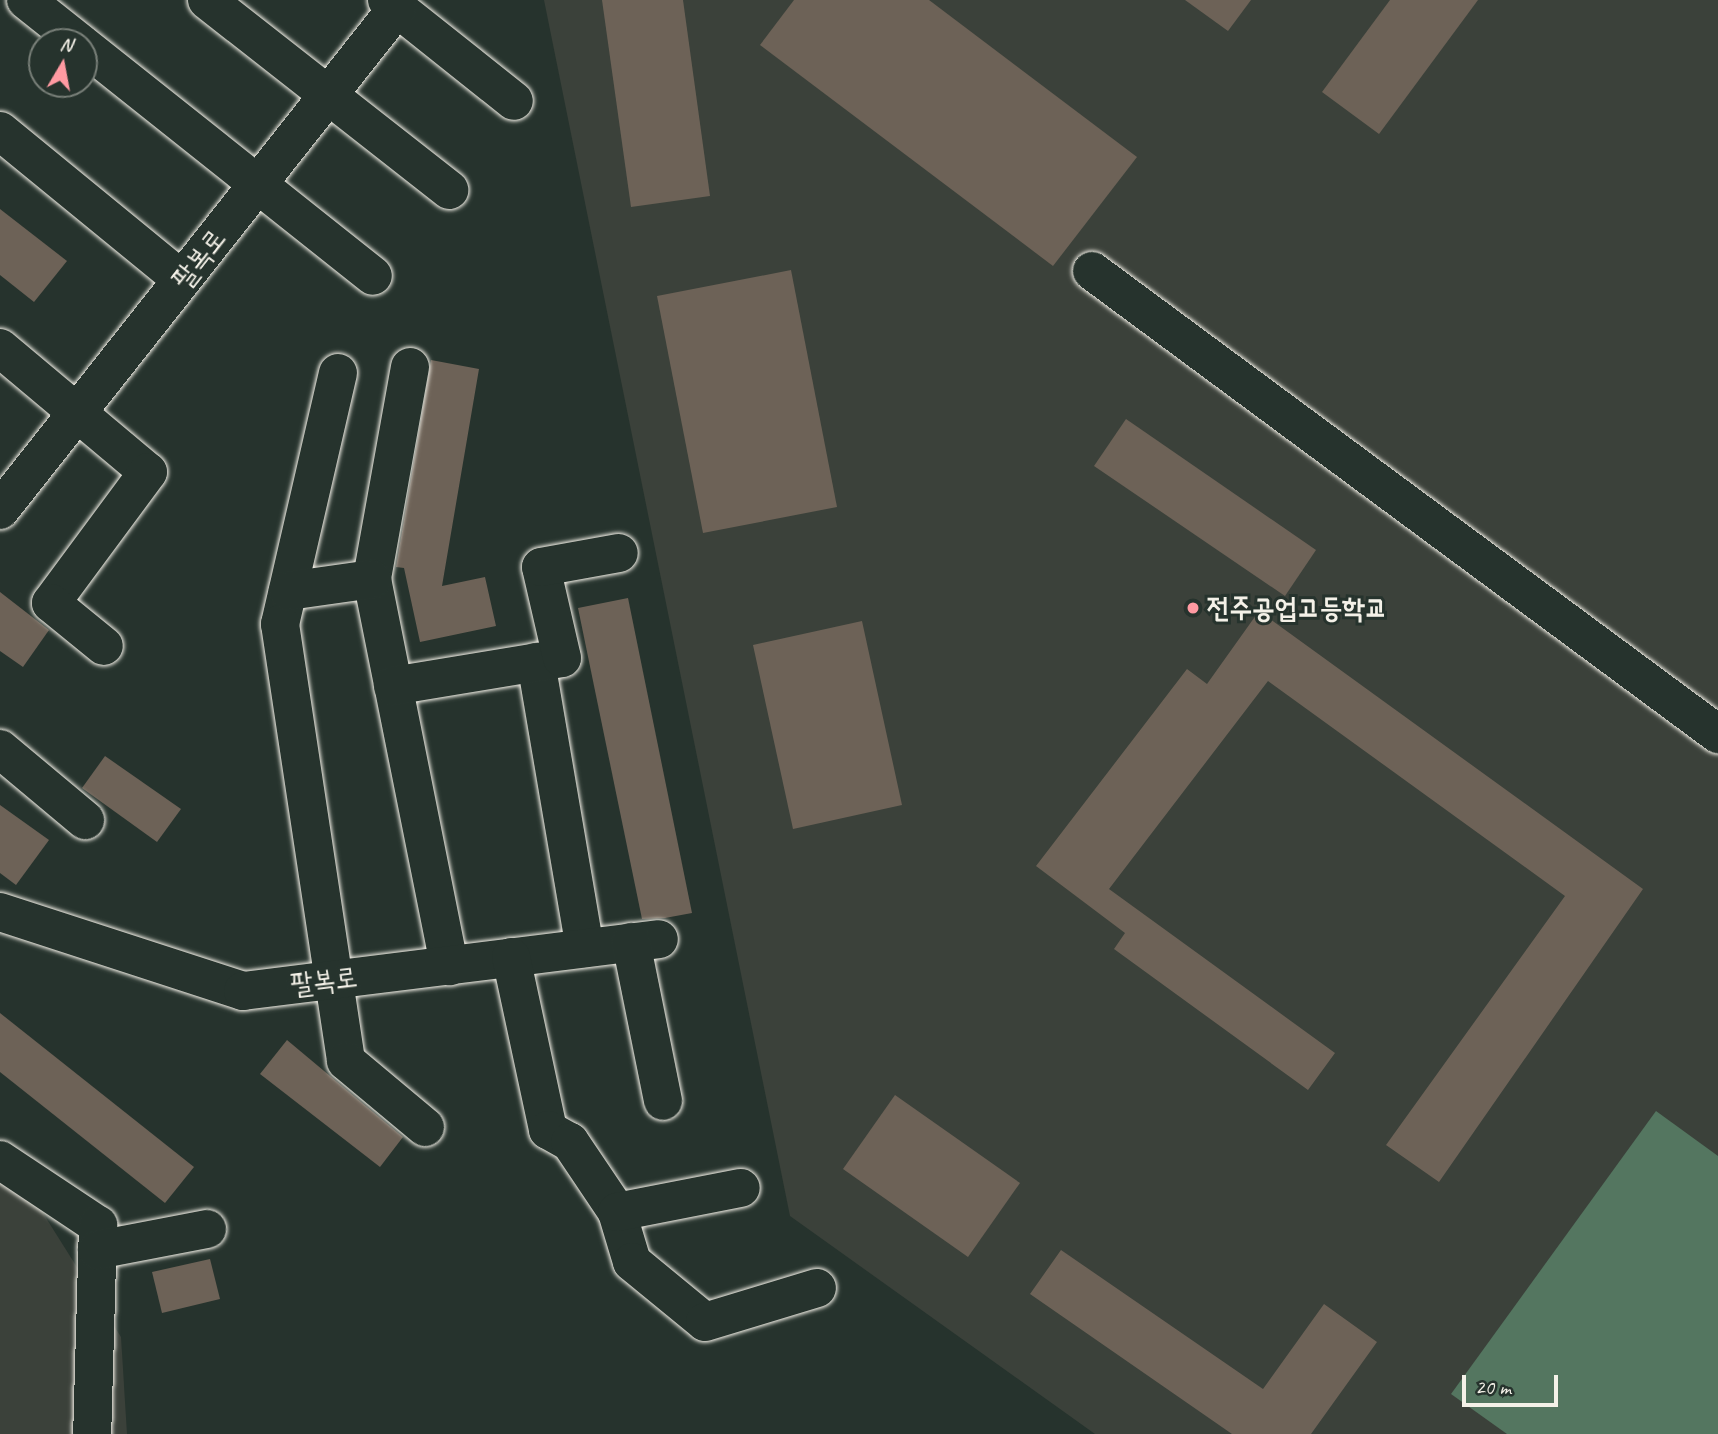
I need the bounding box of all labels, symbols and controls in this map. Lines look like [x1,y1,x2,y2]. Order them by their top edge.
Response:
north arrow [28,28,98,98]
text: N [58,31,74,57]
street label: 팔복로 [165,222,233,296]
place label: 전주공업고등학교 [1207,591,1387,625]
marker: 전주공업고등학교 [1185,600,1201,616]
street label: 팔복로 [288,960,360,1002]
scale bar [1466,1360,1562,1404]
text: 20 m [1475,1374,1511,1400]

